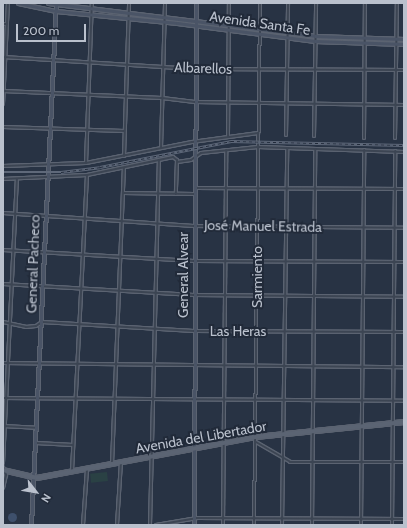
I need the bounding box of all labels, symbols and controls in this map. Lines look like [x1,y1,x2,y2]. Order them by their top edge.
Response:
street label: Avenida Santa Fe [209,8,311,38]
scale bar [18,16,88,42]
text: 200 m [23,23,59,38]
street label: Albarellos [174,59,232,77]
street label: General Pacheco [23,214,43,314]
street label: José Manuel Estrada [204,217,322,235]
street label: General Alvear [175,232,191,318]
street label: Sarmiento [249,246,265,308]
street label: Las Heras [210,323,266,339]
street label: Avenida del Libertador [134,417,268,457]
north arrow [16,472,56,512]
text: N [38,491,54,505]

